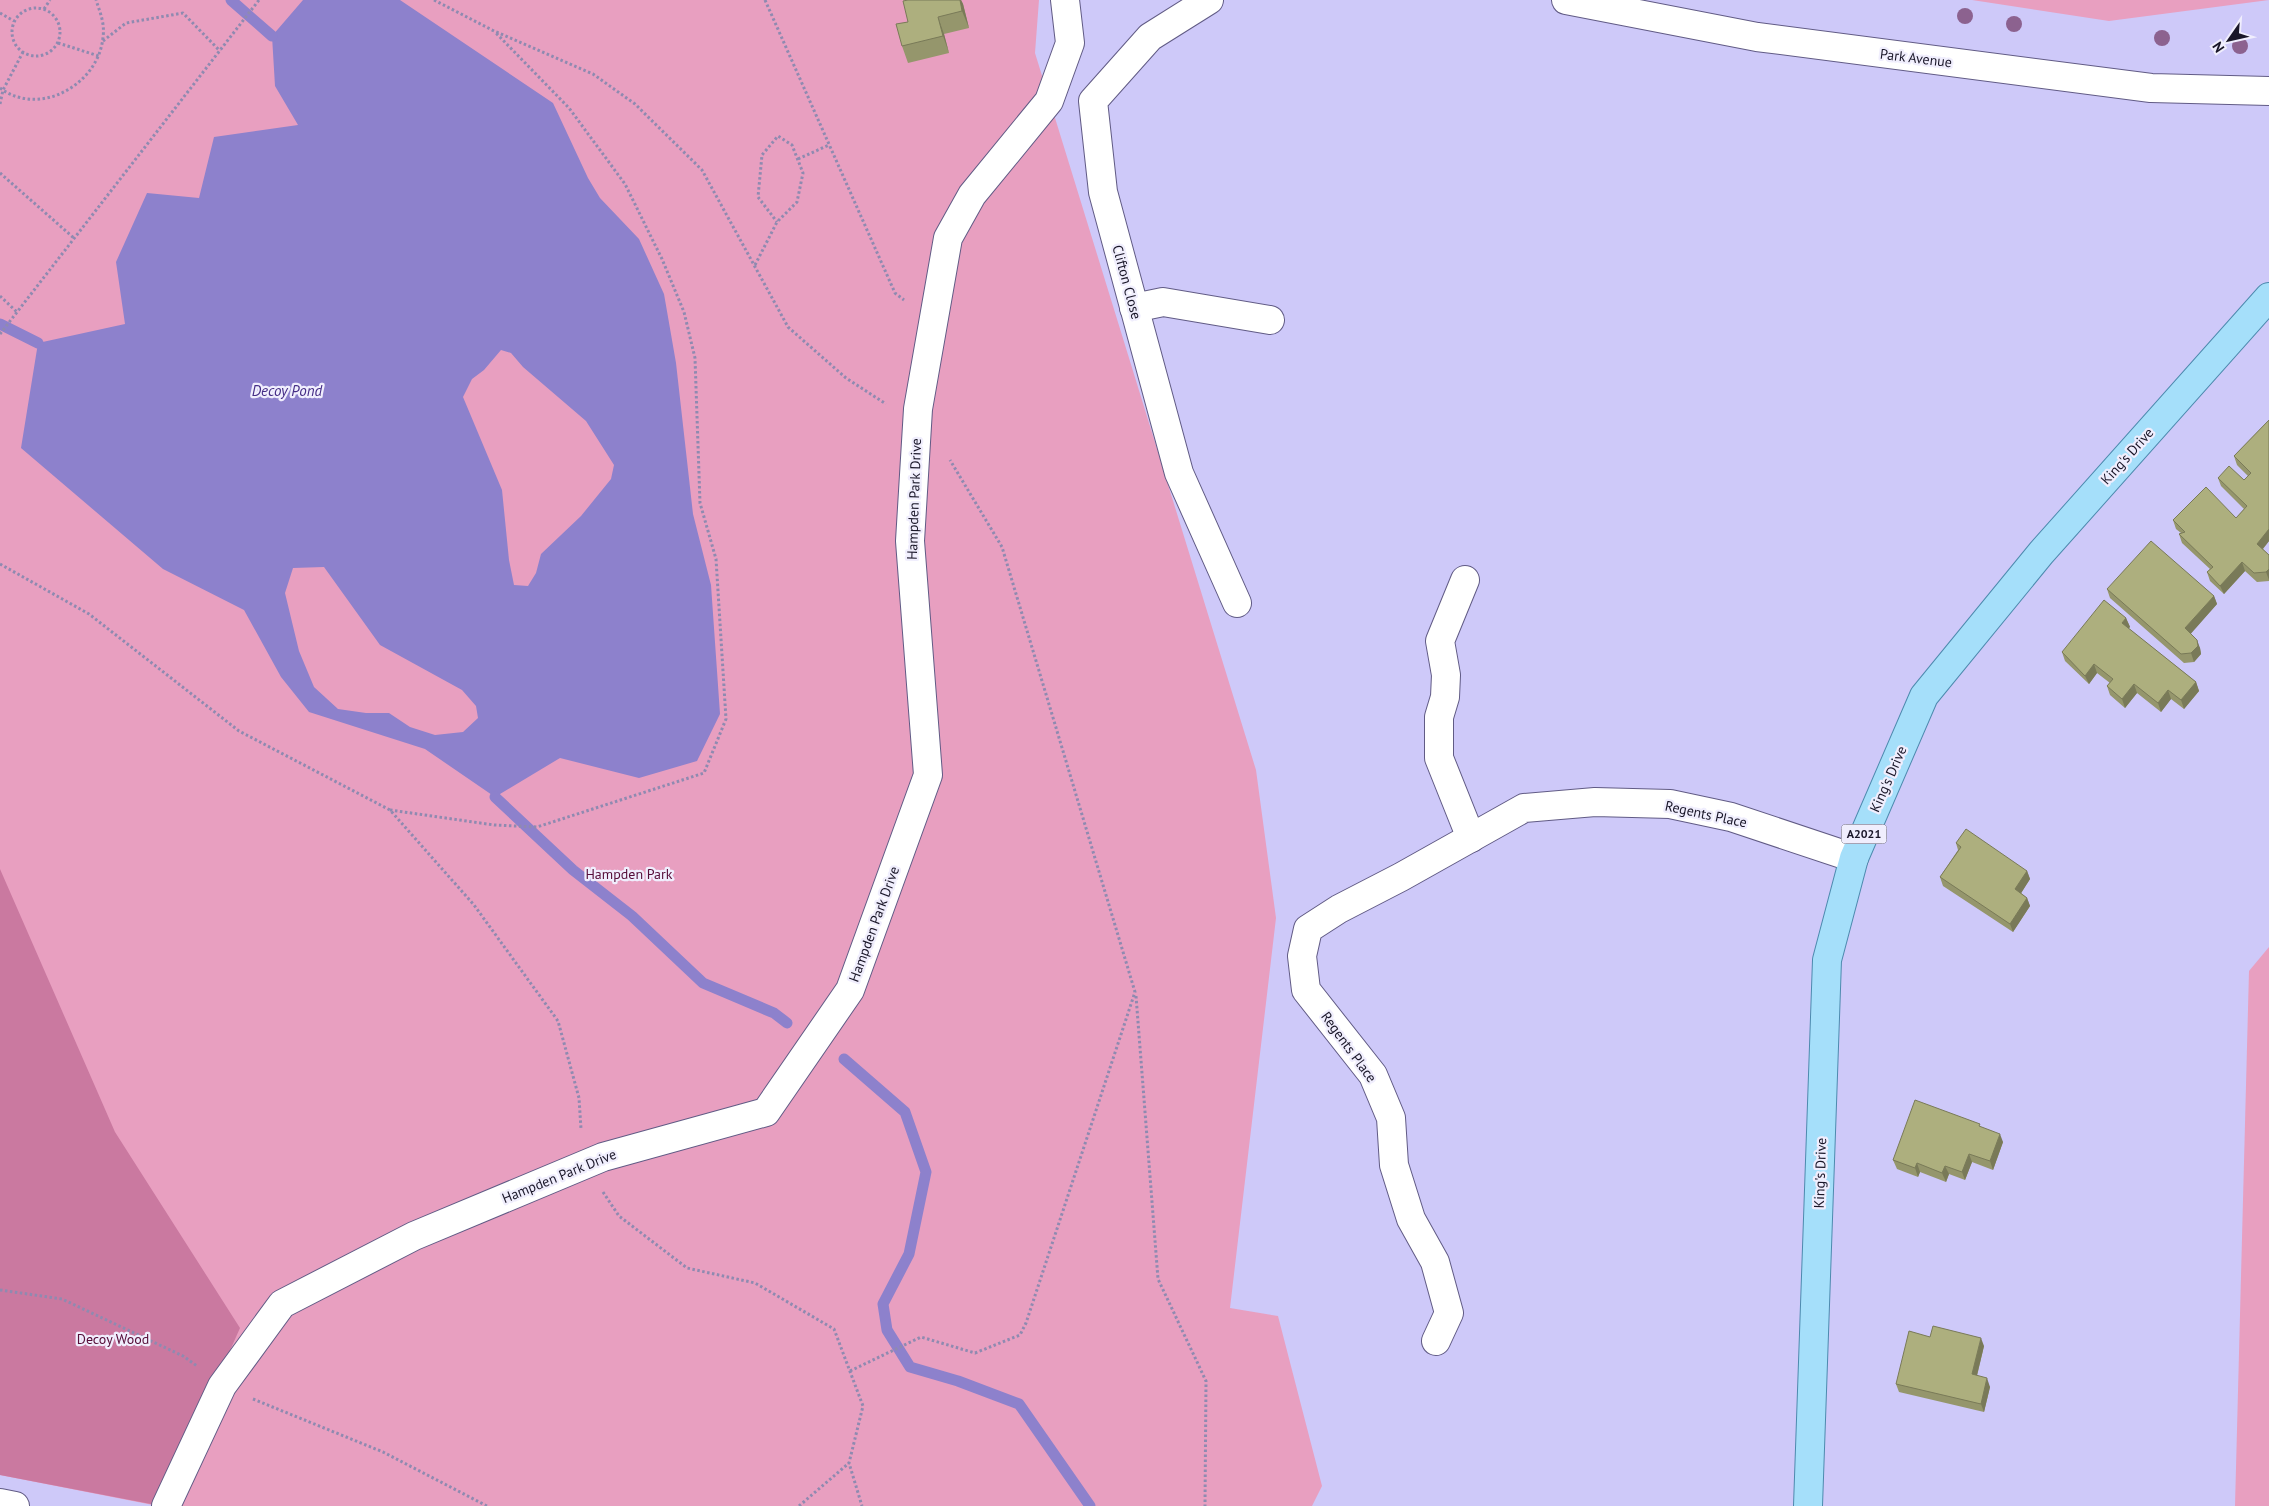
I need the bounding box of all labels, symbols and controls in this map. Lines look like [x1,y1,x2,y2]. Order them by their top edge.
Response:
north arrow [2204,15,2254,65]
text: N [2208,38,2228,56]
street label: Park Avenue [1879,45,1953,71]
street label: Clifton Close [1108,243,1146,321]
water label: Decoy Pond [252,381,323,400]
street label: King's Drive [2097,424,2157,488]
street label: Hampden Park Drive [903,438,925,560]
street label: King's Drive [1865,743,1911,815]
street label: Regents Place [1663,797,1749,831]
road number: A2021 [1842,824,1886,844]
street label: Hampden Park Drive [845,864,903,984]
park label: Hampden Park [585,865,673,883]
street label: Regents Place [1317,1008,1381,1086]
street label: King's Drive [1810,1137,1830,1209]
street label: Hampden Park Drive [499,1145,619,1207]
park label: Decoy Wood [77,1330,149,1348]

